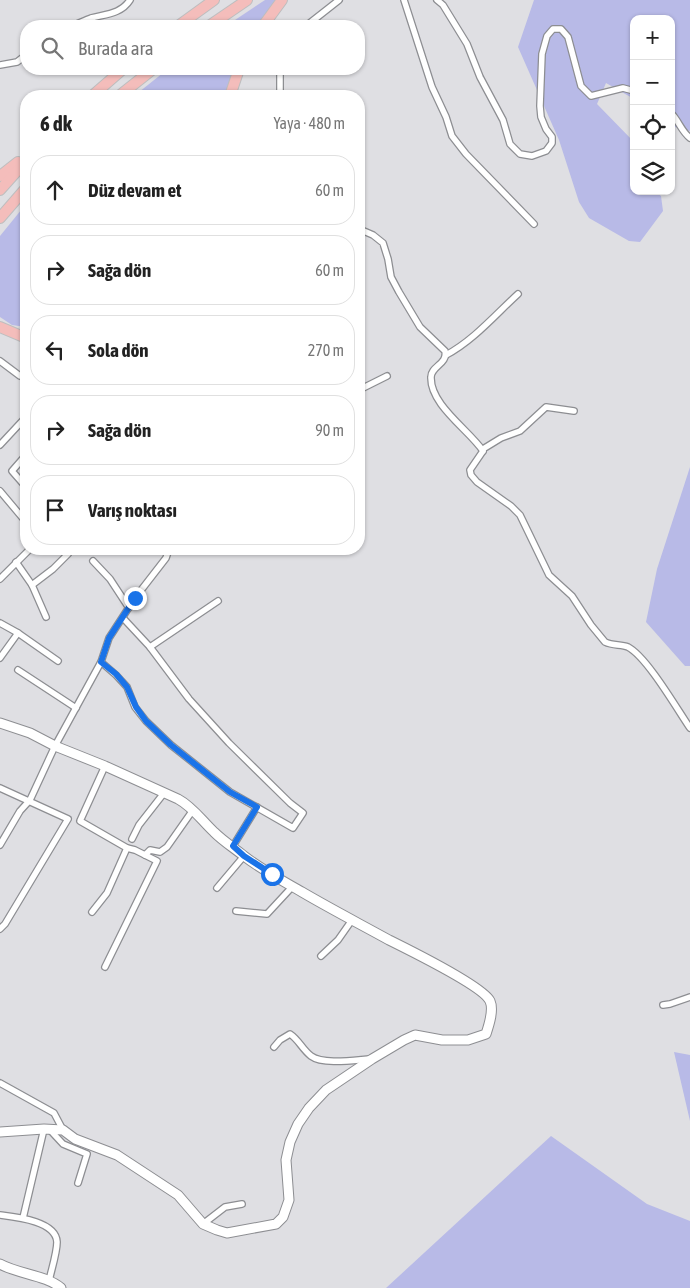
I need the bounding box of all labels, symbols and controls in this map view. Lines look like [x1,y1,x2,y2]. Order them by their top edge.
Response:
map controls [630,15,675,195]
button: + [630,15,675,60]
search box [20,20,365,75]
icon: search [38,34,66,62]
text: Burada ara [78,37,154,59]
button: − [630,60,675,105]
button: locate [630,105,675,150]
text: 6 dk [40,111,72,135]
text: Yaya · 480 m [273,114,345,132]
button: layers [630,150,675,195]
icon: ahead [41,176,69,204]
text: Düz devam et [88,179,182,201]
text: 60 m [315,181,344,199]
icon: right [41,256,69,284]
text: Sağa dön [88,259,151,281]
text: 60 m [315,261,344,279]
icon: left [41,336,69,364]
text: Sola dön [88,339,149,361]
text: 270 m [308,341,344,359]
icon: right [41,416,69,444]
text: Sağa dön [88,419,151,441]
text: 90 m [315,421,344,439]
icon: arrive [41,496,69,524]
text: Varış noktası [88,499,177,521]
route end [124,587,147,610]
route start [261,863,284,886]

